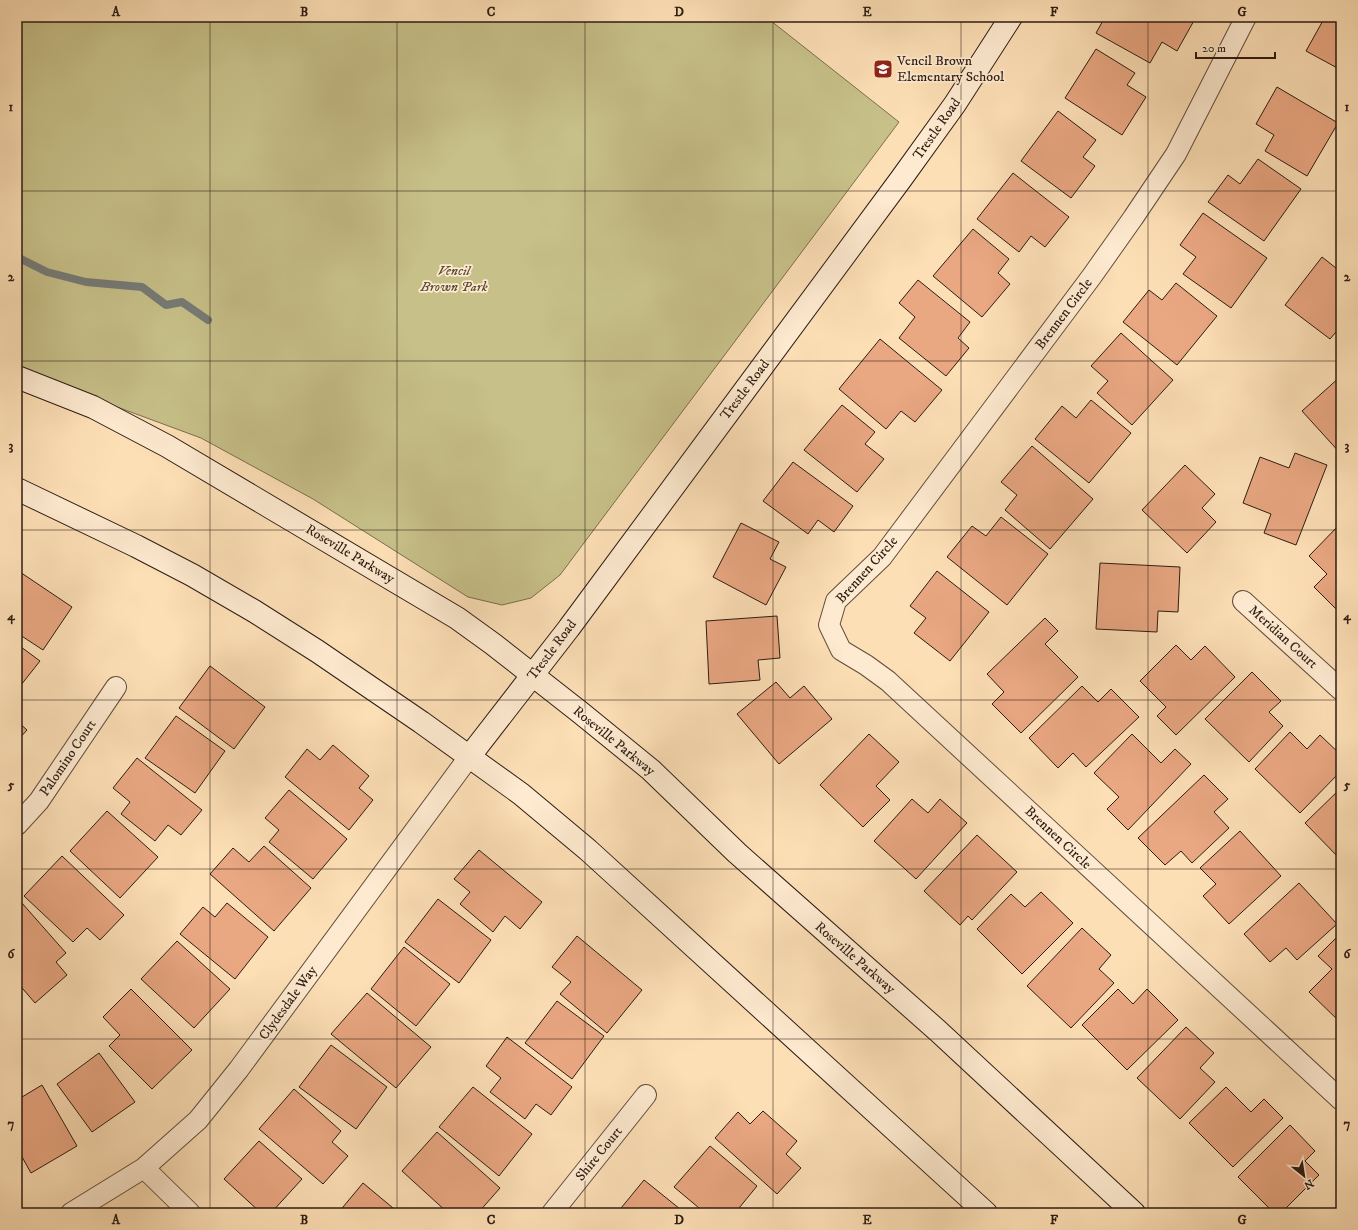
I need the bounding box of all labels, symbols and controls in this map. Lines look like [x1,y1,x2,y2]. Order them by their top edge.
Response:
text: A [111,4,121,20]
text: B [300,4,308,20]
text: C [487,4,496,20]
text: D [674,4,684,20]
text: E [862,4,872,20]
text: F [1050,4,1059,20]
text: G [1237,4,1247,20]
scale bar [1196,34,1275,60]
text: 20 m [1202,41,1226,56]
place label: Vencil Brown Elementary School [896,52,1005,86]
school or university icon: Vencil Brown Elementary School [872,58,894,80]
street label: Trestle Road [909,95,965,163]
text: 1 [9,99,14,115]
text: 1 [1345,99,1350,115]
park label: Vencil Brown Park [419,262,488,296]
text: 2 [8,269,15,285]
text: 2 [1344,269,1351,285]
street label: Brennen Circle [1031,275,1097,353]
street label: Trestle Road [716,356,774,424]
text: 3 [9,438,14,454]
text: 3 [1345,438,1350,454]
street label: Roseville Parkway [302,520,398,588]
street label: Brennen Circle [832,532,902,607]
street label: Meridian Court [1245,601,1322,673]
text: 4 [6,608,15,625]
text: 4 [1342,608,1351,625]
street label: Trestle Road [523,616,581,684]
street label: Roseville Parkway [569,702,659,780]
street label: Palomino Court [36,716,101,800]
text: 5 [7,777,15,793]
text: 5 [1343,777,1351,793]
street label: Brennen Circle [1021,803,1095,874]
street label: Roseville Parkway [811,918,899,998]
text: 6 [8,946,16,962]
text: 6 [1344,946,1352,962]
street label: Clydesdale Way [255,962,321,1044]
text: 7 [8,1116,15,1132]
text: 7 [1344,1116,1351,1132]
street label: Shire Court [572,1123,627,1185]
north arrow [1284,1156,1324,1196]
text: N [1301,1175,1316,1192]
text: A [111,1212,121,1228]
text: B [300,1212,308,1228]
text: C [487,1212,496,1228]
text: D [674,1212,684,1228]
text: E [862,1212,872,1228]
text: F [1050,1212,1059,1228]
text: G [1237,1212,1247,1228]

